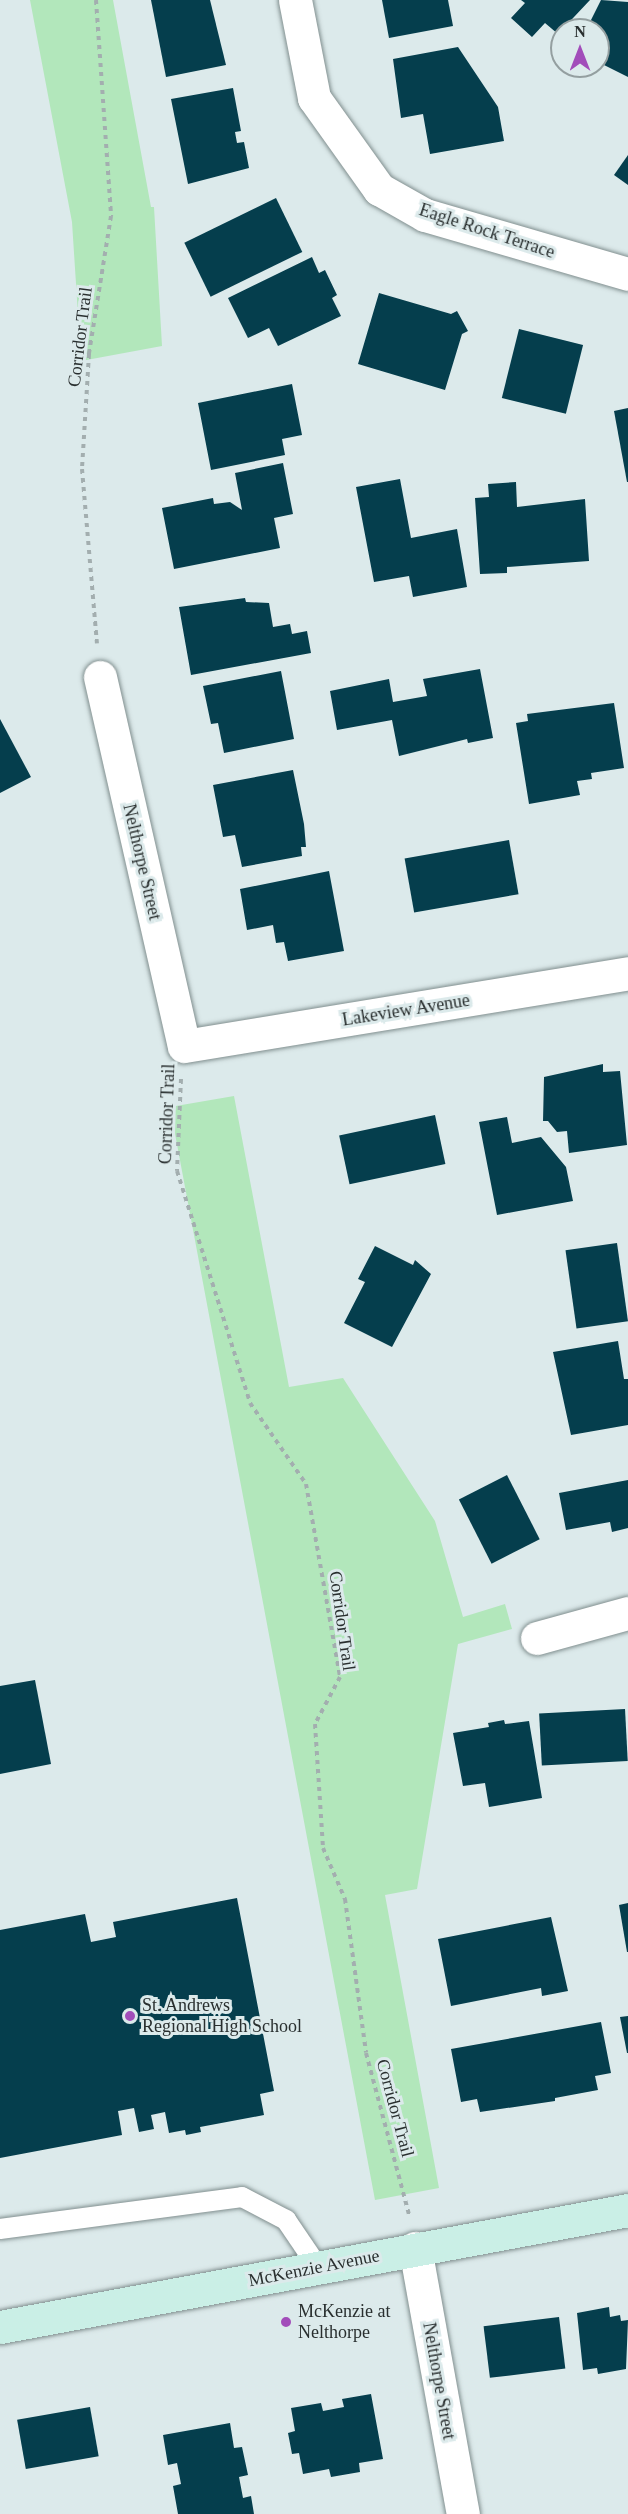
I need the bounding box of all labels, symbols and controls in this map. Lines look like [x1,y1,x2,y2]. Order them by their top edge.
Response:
north arrow [550,18,610,78]
text: N [574,23,586,40]
street label: Eagle Rock Terrace [416,199,558,263]
street label: Corridor Trail [63,286,97,388]
street label: Nelthorpe Street [118,802,166,922]
street label: Lakeview Avenue [340,989,472,1031]
street label: Corridor Trail [154,1063,180,1165]
street label: Corridor Trail [324,1570,360,1672]
place label: St. Andrews Regional High School [142,1995,302,2038]
marker: St. Andrews Regional High School [123,2009,137,2023]
street label: Corridor Trail [372,2057,418,2159]
street label: McKenzie Avenue [246,2245,382,2291]
place label: McKenzie at Nelthorpe [298,2301,390,2344]
marker: McKenzie at Nelthorpe [279,2315,293,2329]
street label: Nelthorpe Street [418,2321,460,2441]

